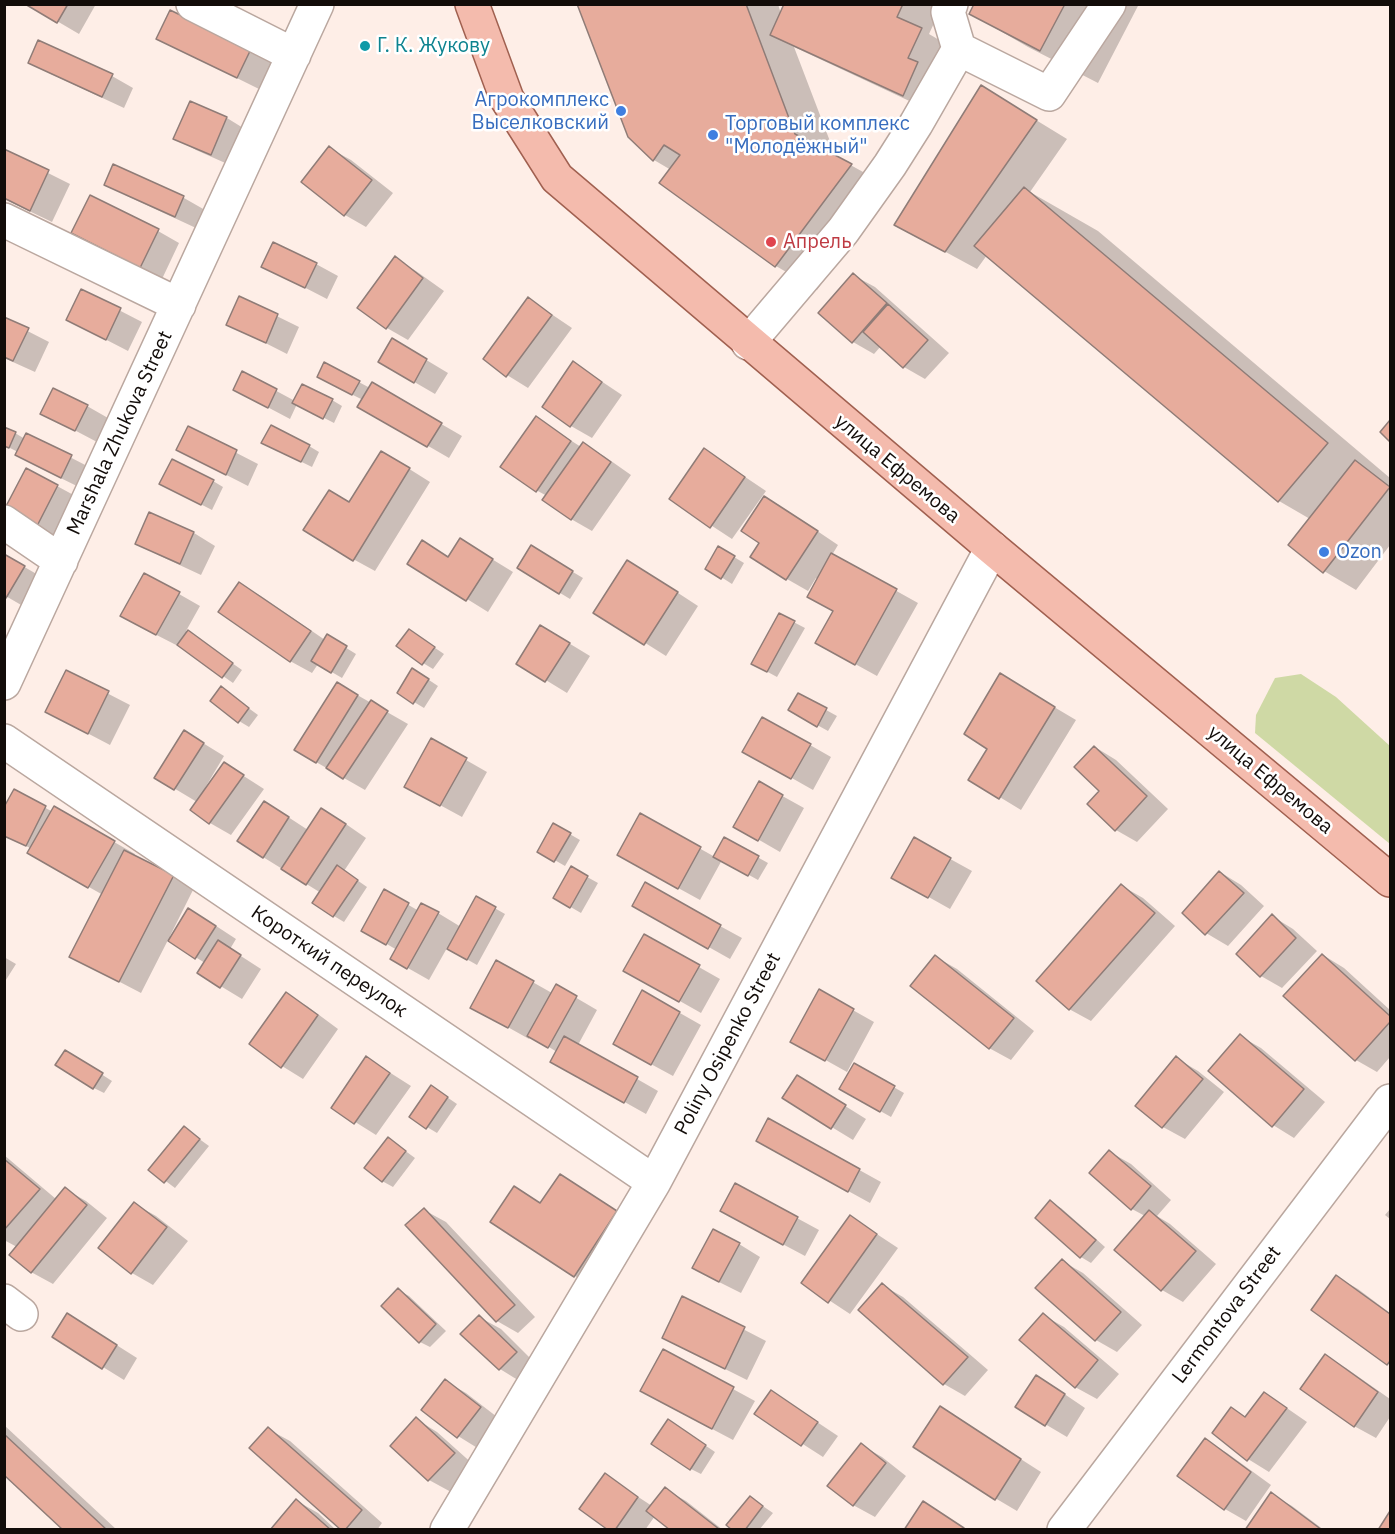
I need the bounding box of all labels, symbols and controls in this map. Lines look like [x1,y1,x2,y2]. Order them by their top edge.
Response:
place label: Г. К. Жукову [377,34,490,58]
marker: Г. К. Жукову [358,39,372,53]
place label: Агрокомплекс Выселковский [472,88,609,135]
marker: Агрокомплекс Выселковский [614,104,628,118]
place label: Торговый комплекс "Молодёжный" [725,112,910,159]
marker: Торговый комплекс "Молодёжный" [706,128,720,142]
place label: Апрель [783,230,852,254]
marker: Апрель [764,235,778,249]
street label: Marshala Zhukova Street [62,327,178,539]
street label: улица Ефремова [829,410,965,528]
place label: Ozon [1336,540,1382,564]
marker: Ozon [1317,545,1331,559]
street label: улица Ефремова [1202,721,1338,839]
street label: Короткий переулок [246,901,412,1023]
street label: Poliny Osipenko Street [670,949,786,1139]
street label: Lermontova Street [1167,1241,1287,1389]

